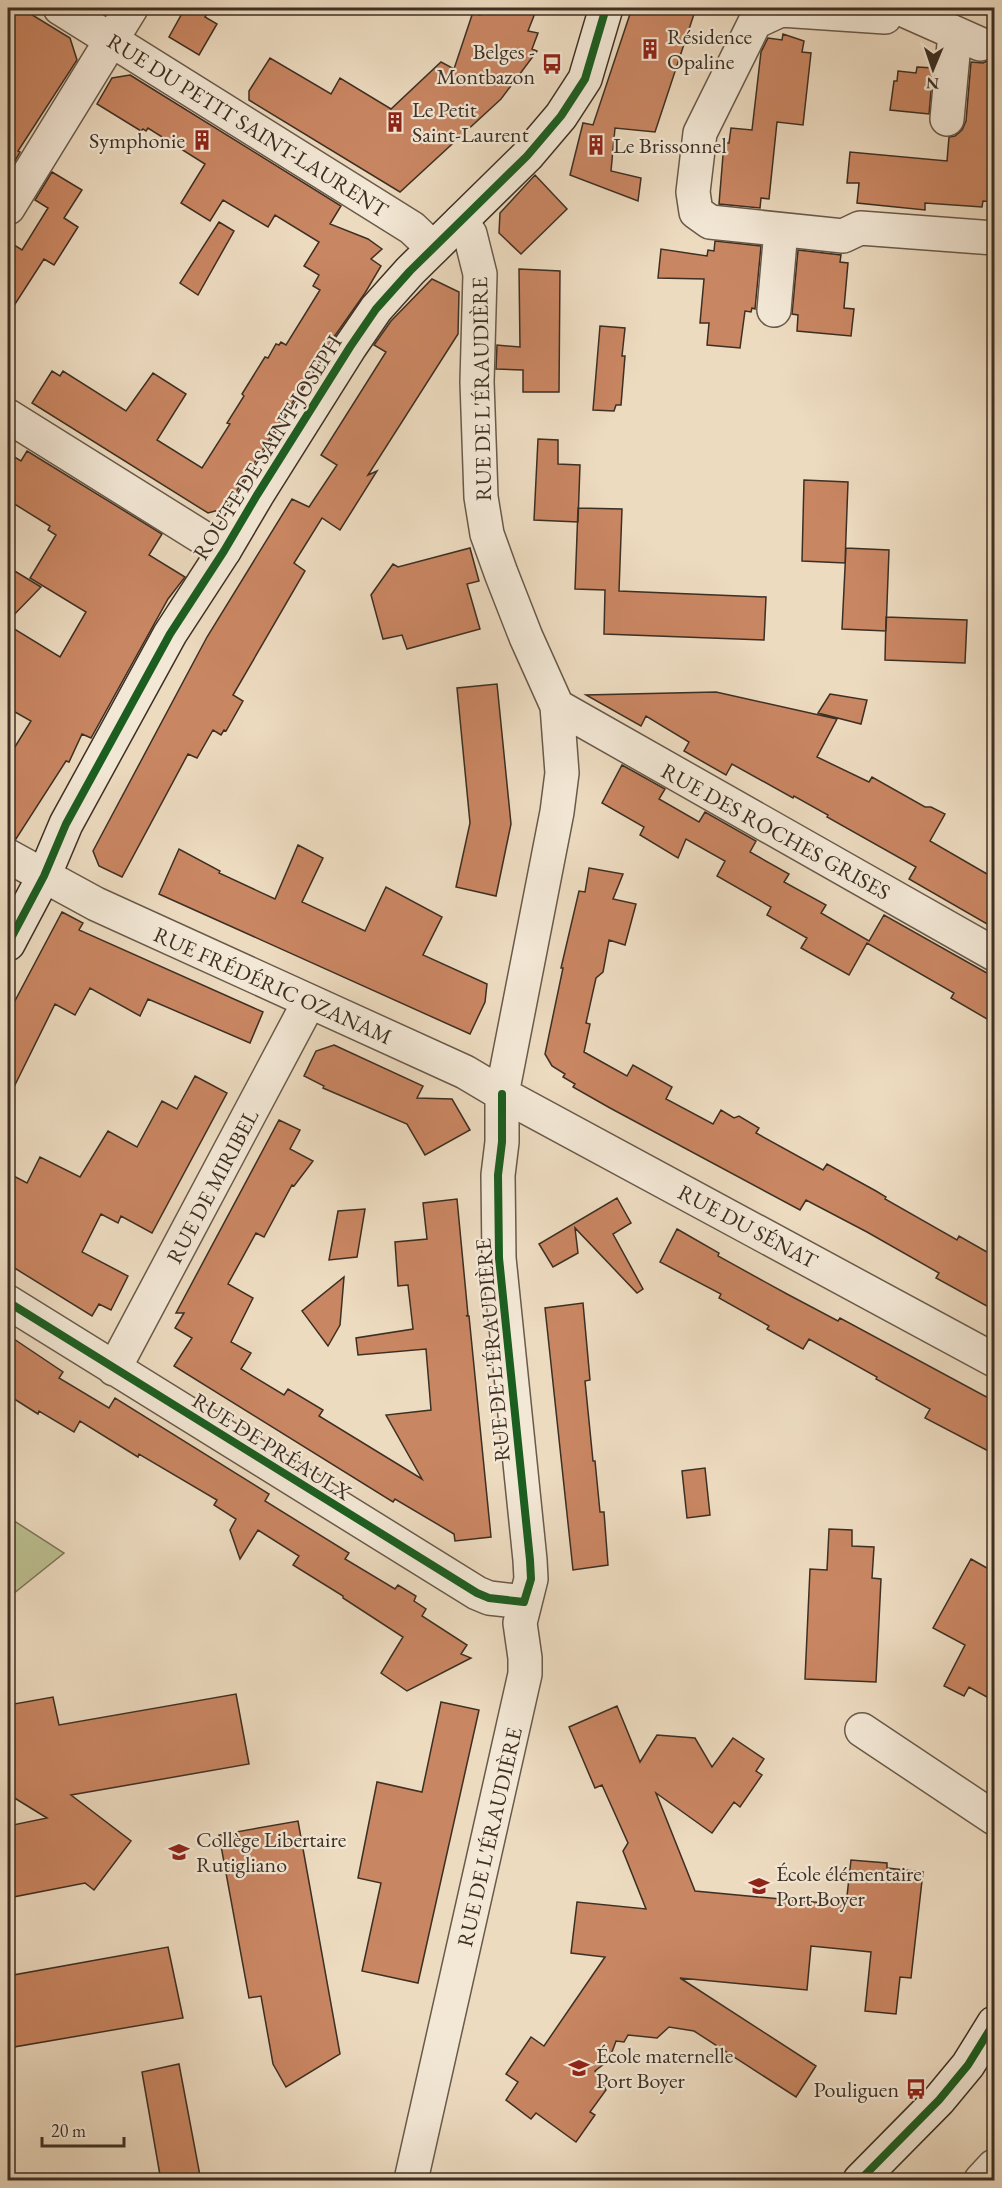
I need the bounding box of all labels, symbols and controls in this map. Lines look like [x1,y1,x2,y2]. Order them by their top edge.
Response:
place label: Résidence Opaline [667,22,753,76]
street label: RUE DU PETIT SAINT-LAURENT [102,27,394,224]
place label: Belges - Montbazon [436,37,535,91]
building icon: Résidence Opaline [638,37,662,61]
north arrow [903,39,963,99]
bus stop icon: Belges - Montbazon [540,52,564,76]
text: N [926,73,939,94]
place label: Le Petit Saint-Laurent [412,95,529,149]
building icon: Le Petit Saint-Laurent [383,110,407,134]
place label: Symphonie [89,126,185,155]
building icon: Symphonie [190,128,214,152]
place label: Le Brissonnel [613,131,727,160]
building icon: Le Brissonnel [584,133,608,157]
street label: RUE DE L'ÉRAUDIÈRE [465,277,498,501]
street label: ROUTE DE SAINT-JOSEPH [186,329,349,565]
street label: RUE DES ROCHES GRISES [656,756,895,907]
street label: RUE FRÉDÉRIC OZANAM [149,920,397,1051]
street label: RUE DE MIRIBEL [160,1104,265,1268]
street label: RUE DU SÉNAT [673,1178,823,1275]
street label: RUE DE L'ÉRAUDIÈRE [468,1237,517,1463]
street label: RUE DE PRÉAULX [187,1386,357,1507]
street label: RUE DE L'ÉRAUDIÈRE [450,1725,529,1950]
place label: Collège Libertaire Rutigliano [196,1825,347,1879]
school or university icon: Collège Libertaire Rutigliano [167,1840,191,1864]
place label: École élémentaire Port Boyer [776,1859,922,1913]
school or university icon: École élémentaire Port Boyer [747,1874,771,1898]
place label: École maternelle Port Boyer [596,2041,734,2095]
school or university icon: École maternelle Port Boyer [567,2056,591,2080]
place label: Pouliguen [813,2075,899,2104]
bus stop icon: Pouliguen [904,2077,928,2101]
scale bar [42,2110,124,2148]
text: 20 m [51,2119,86,2142]

